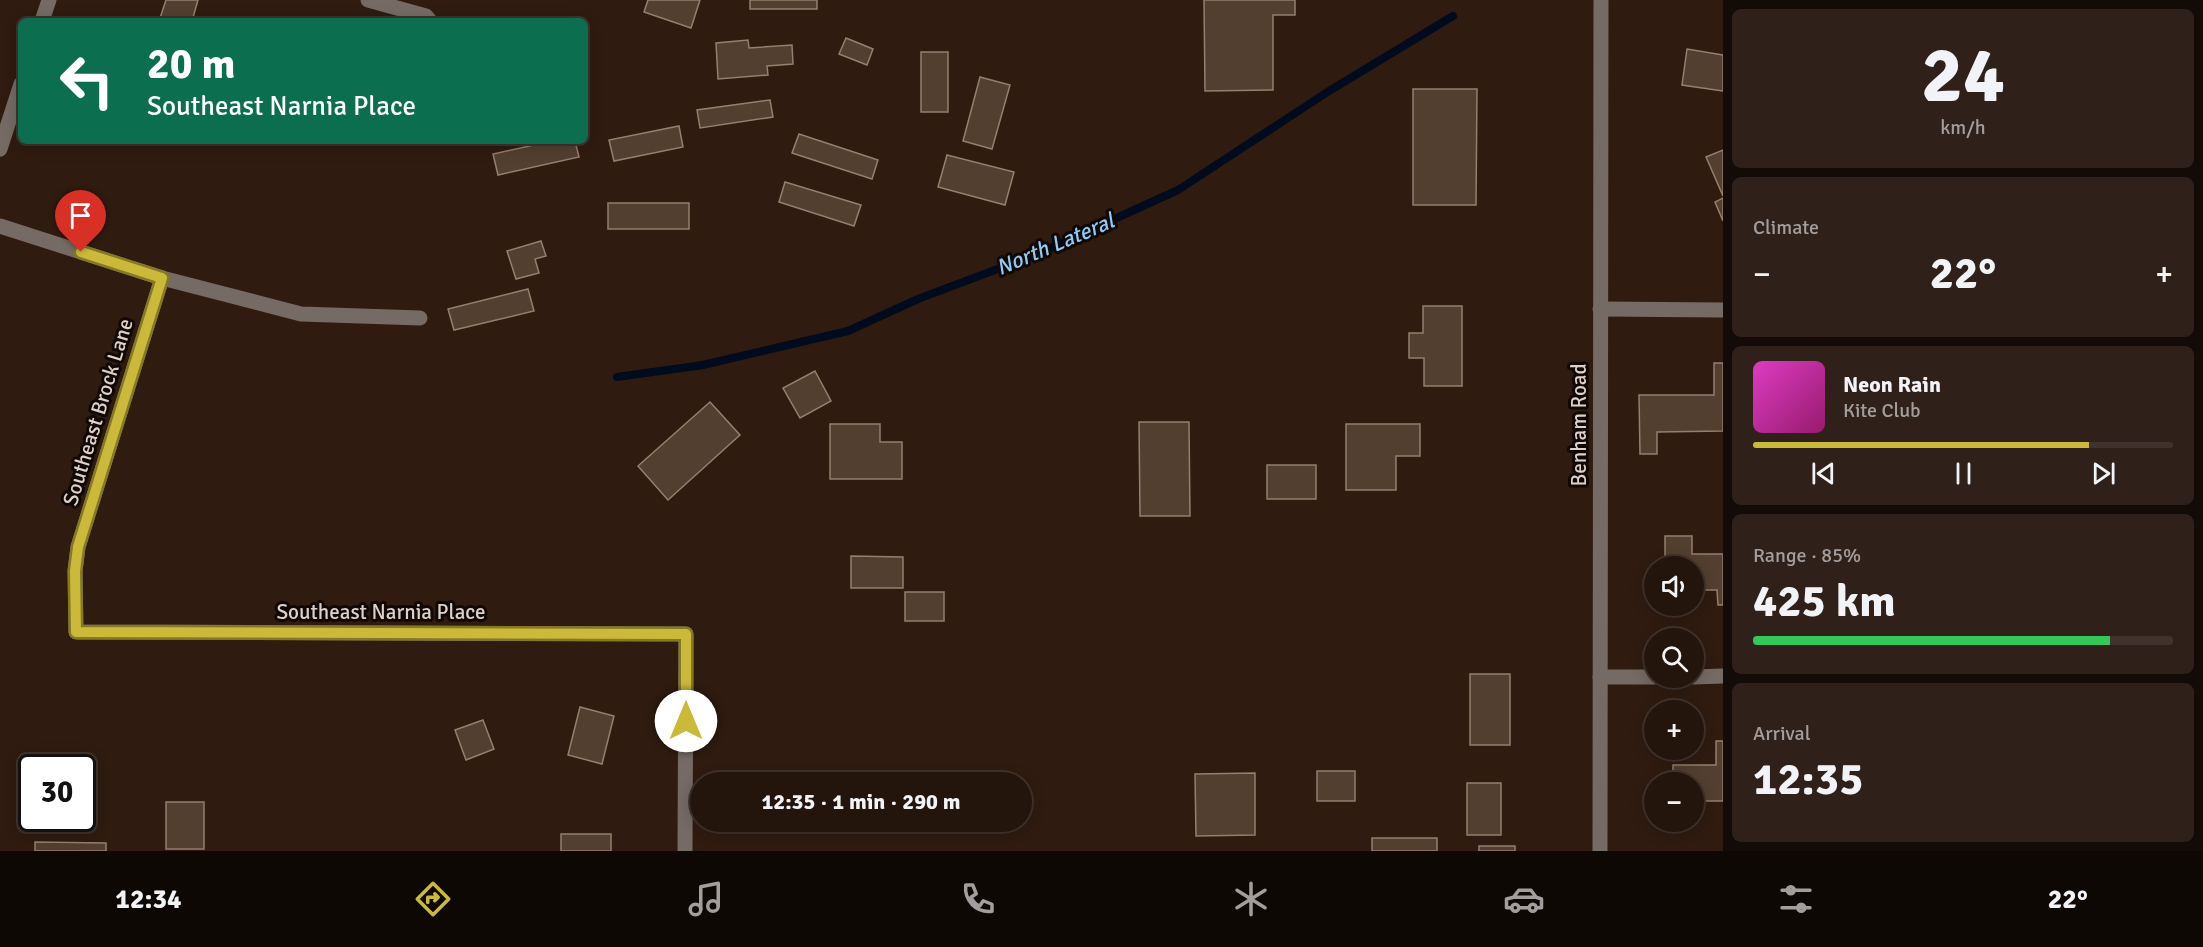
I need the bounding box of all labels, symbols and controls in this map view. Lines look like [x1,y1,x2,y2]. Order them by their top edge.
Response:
text: 24 [1921,28,2005,124]
text: 20 m [147,39,236,90]
icon: left [48,42,126,120]
text: Southeast Narnia Place [147,90,416,123]
text: km/h [1940,115,1986,140]
pin [55,190,106,252]
icon: arrive [64,199,97,232]
water label: North Lateral [992,206,1120,281]
text: Climate [1753,215,1819,240]
text: 22° [1930,246,1996,301]
text: − [1753,254,1771,295]
text: + [2155,254,2173,295]
street label: Southeast Brock Lane [57,315,139,509]
street label: Benham Road [1566,363,1592,487]
text: Neon Rain [1843,371,1941,398]
text: Kite Club [1843,398,1921,423]
icon: previous [1807,457,1840,490]
icon: pause [1947,457,1980,490]
icon: next [2087,457,2120,490]
text: Range · 85% [1753,543,1861,568]
map controls [1644,556,1704,832]
button: sound [1644,556,1704,616]
text: 425 km [1753,574,1896,629]
street label: Southeast Narnia Place [276,599,486,625]
button: search [1644,628,1704,688]
position arrow [654,689,718,753]
button: + [1644,700,1704,760]
text: Arrival [1753,721,1811,746]
text: 12:35 [1753,752,1863,807]
speed limit sign: 30 [18,754,96,832]
button: − [1644,772,1704,832]
text: 12:35 · 1 min · 290 m [761,788,961,815]
icon: directions [412,878,454,920]
icon: music [685,878,727,920]
icon: phone [957,878,999,920]
icon: climate [1230,878,1272,920]
icon: car [1503,878,1545,920]
icon: filters [1775,878,1817,920]
text: 12:34 [115,883,182,916]
text: 22° [2048,883,2088,916]

